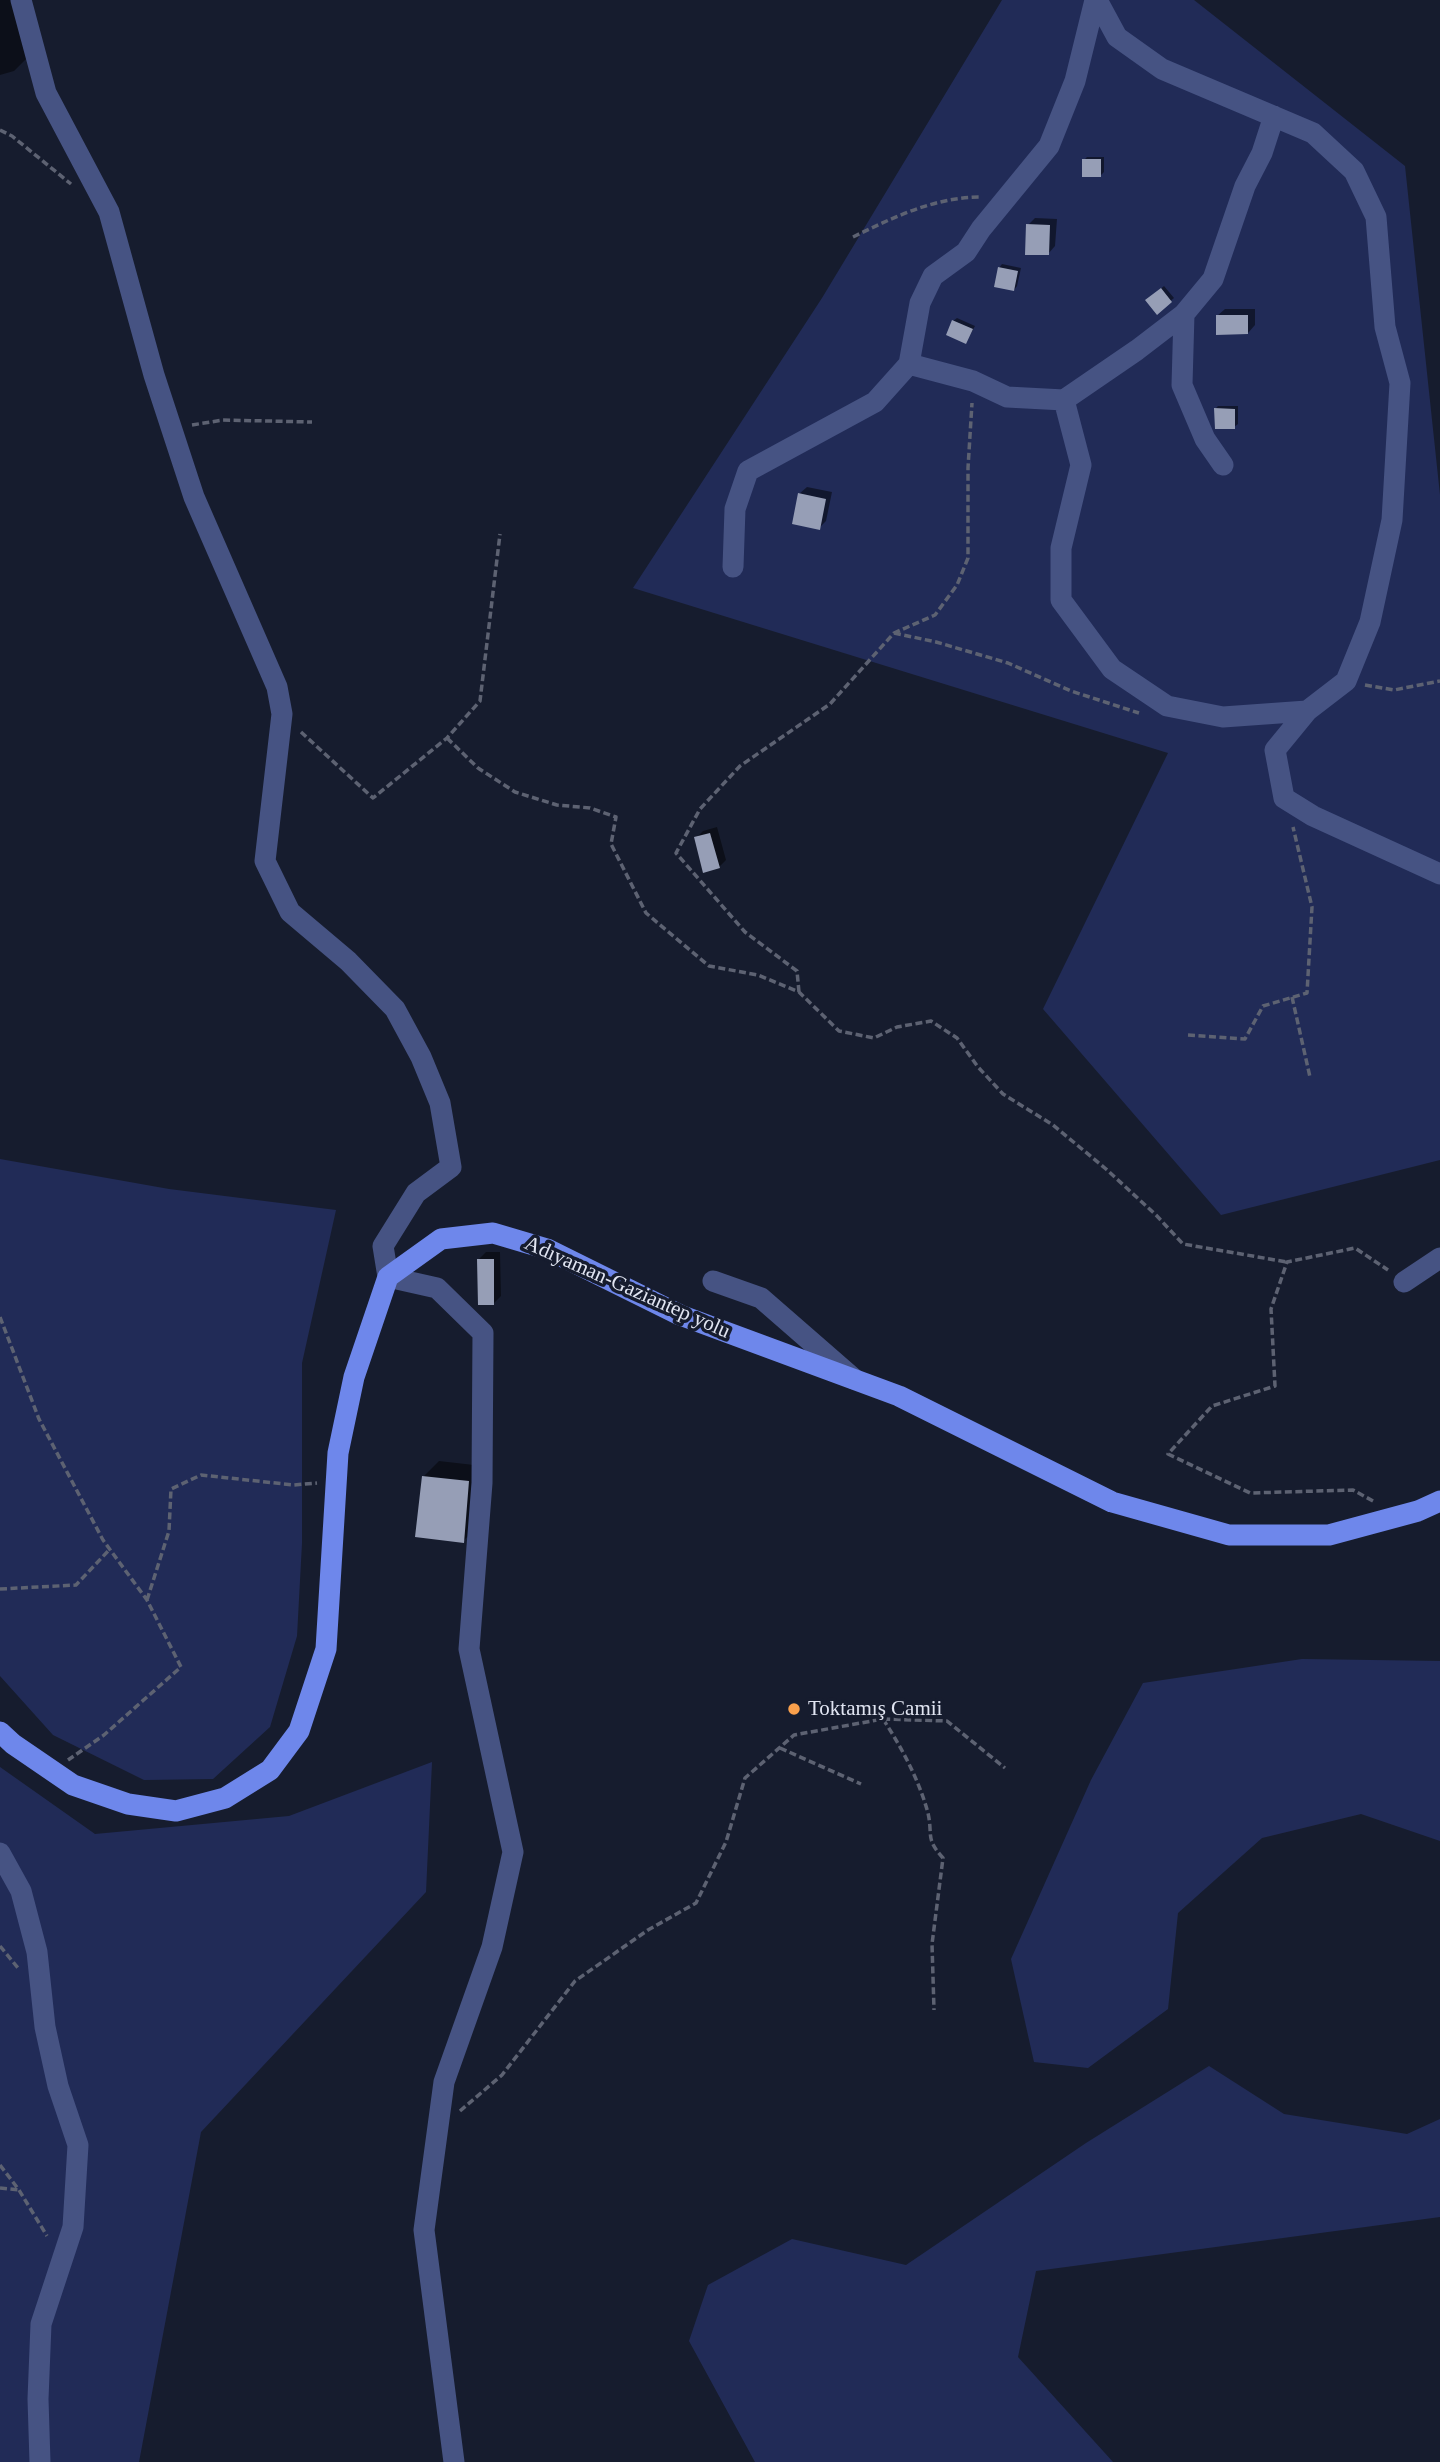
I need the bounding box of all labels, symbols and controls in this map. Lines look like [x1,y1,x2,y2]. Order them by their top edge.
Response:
street label: Adıyaman-Gaziantep yolu [520,1231,734,1345]
place label: Toktamış Camii [808,1696,942,1722]
marker: Toktamış Camii [786,1701,802,1717]

